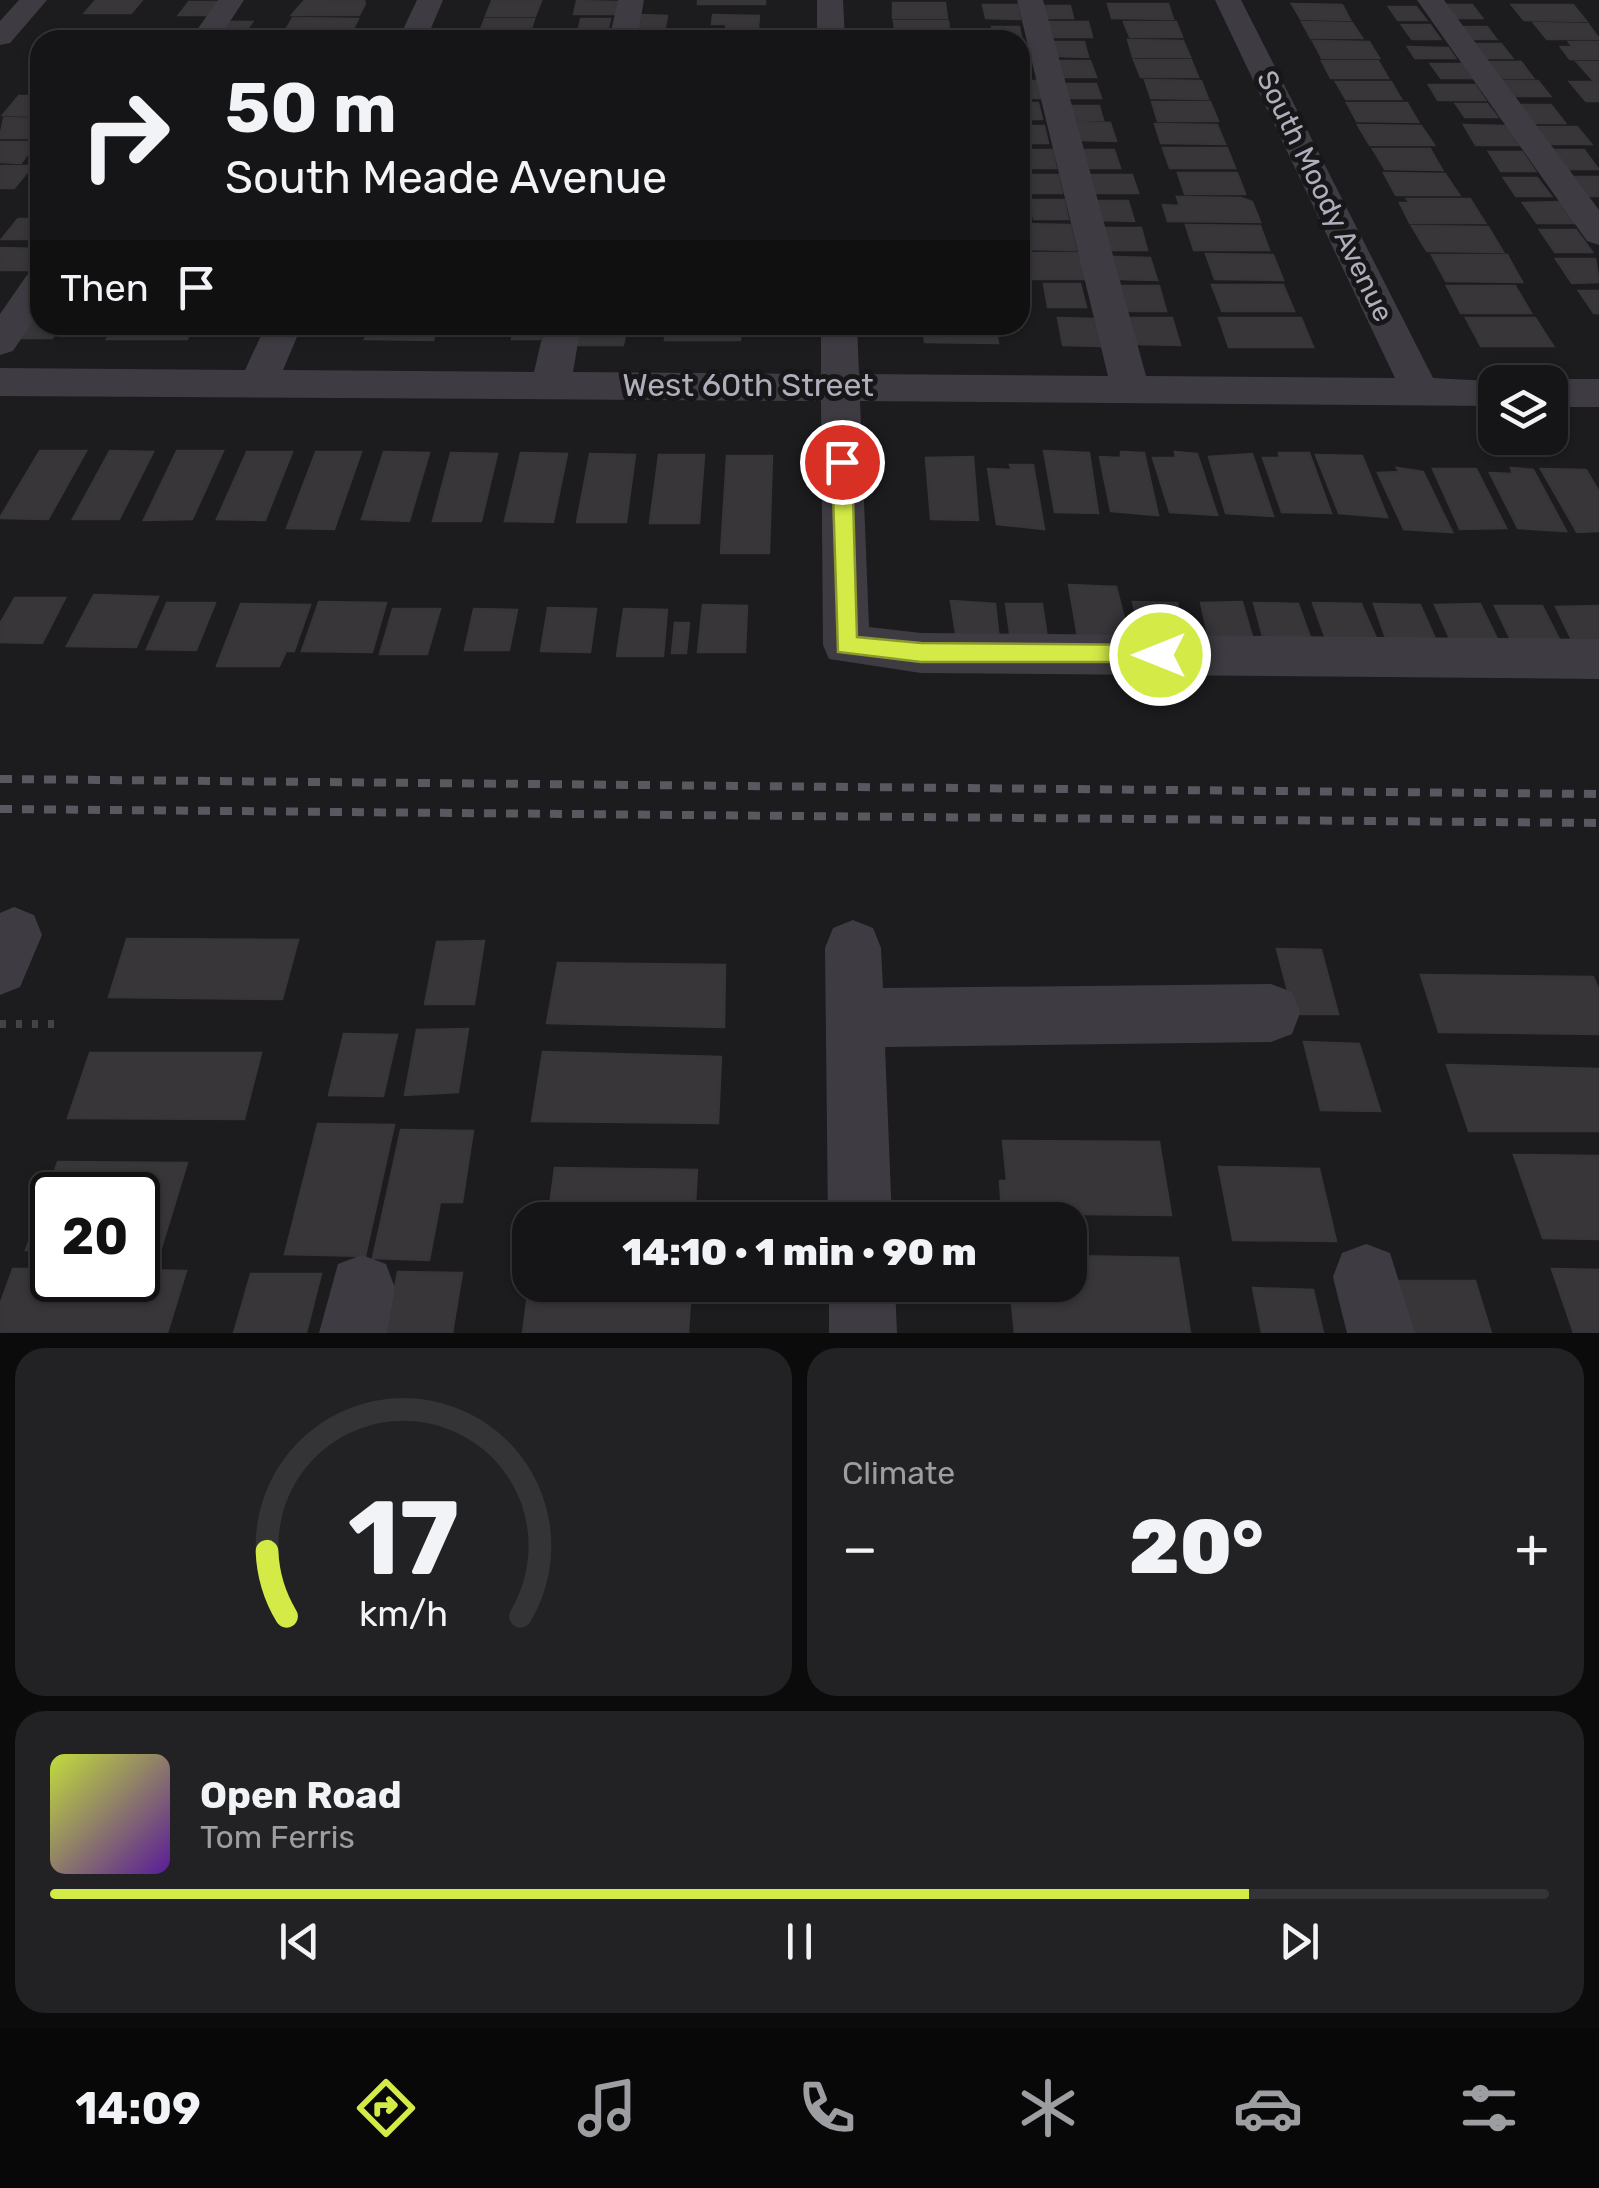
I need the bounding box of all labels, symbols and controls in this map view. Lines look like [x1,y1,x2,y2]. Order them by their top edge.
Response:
street label: South Moody Avenue [1250,65,1400,327]
text: 50 m [225,67,397,150]
icon: right [60,70,190,200]
text: South Meade Avenue [225,151,667,204]
icon: arrive [169,260,224,315]
text: Then [60,265,149,311]
map controls [1478,365,1568,455]
button: layers [1478,365,1568,455]
street label: West 60th Street [622,366,874,404]
pin [800,420,885,505]
icon: arrive [815,435,870,490]
position arrow [1108,603,1212,707]
speed limit sign: 20 [30,1172,160,1302]
text: 14:10 · 1 min · 90 m [622,1229,977,1275]
text: Climate [842,1454,955,1492]
text: 17 [348,1477,459,1600]
text: 20° [1129,1503,1264,1592]
text: − [842,1516,878,1581]
text: + [1515,1516,1549,1581]
text: km/h [359,1593,448,1635]
text: Open Road [200,1772,402,1818]
text: Tom Ferris [200,1818,355,1856]
icon: previous [272,1914,327,1969]
icon: pause [772,1914,827,1969]
icon: next [1272,1914,1327,1969]
icon: directions [351,2073,421,2143]
icon: music [572,2073,642,2143]
icon: phone [792,2073,862,2143]
icon: climate [1013,2073,1083,2143]
icon: car [1233,2073,1303,2143]
icon: filters [1454,2073,1524,2143]
text: 14:09 [75,2082,201,2135]

